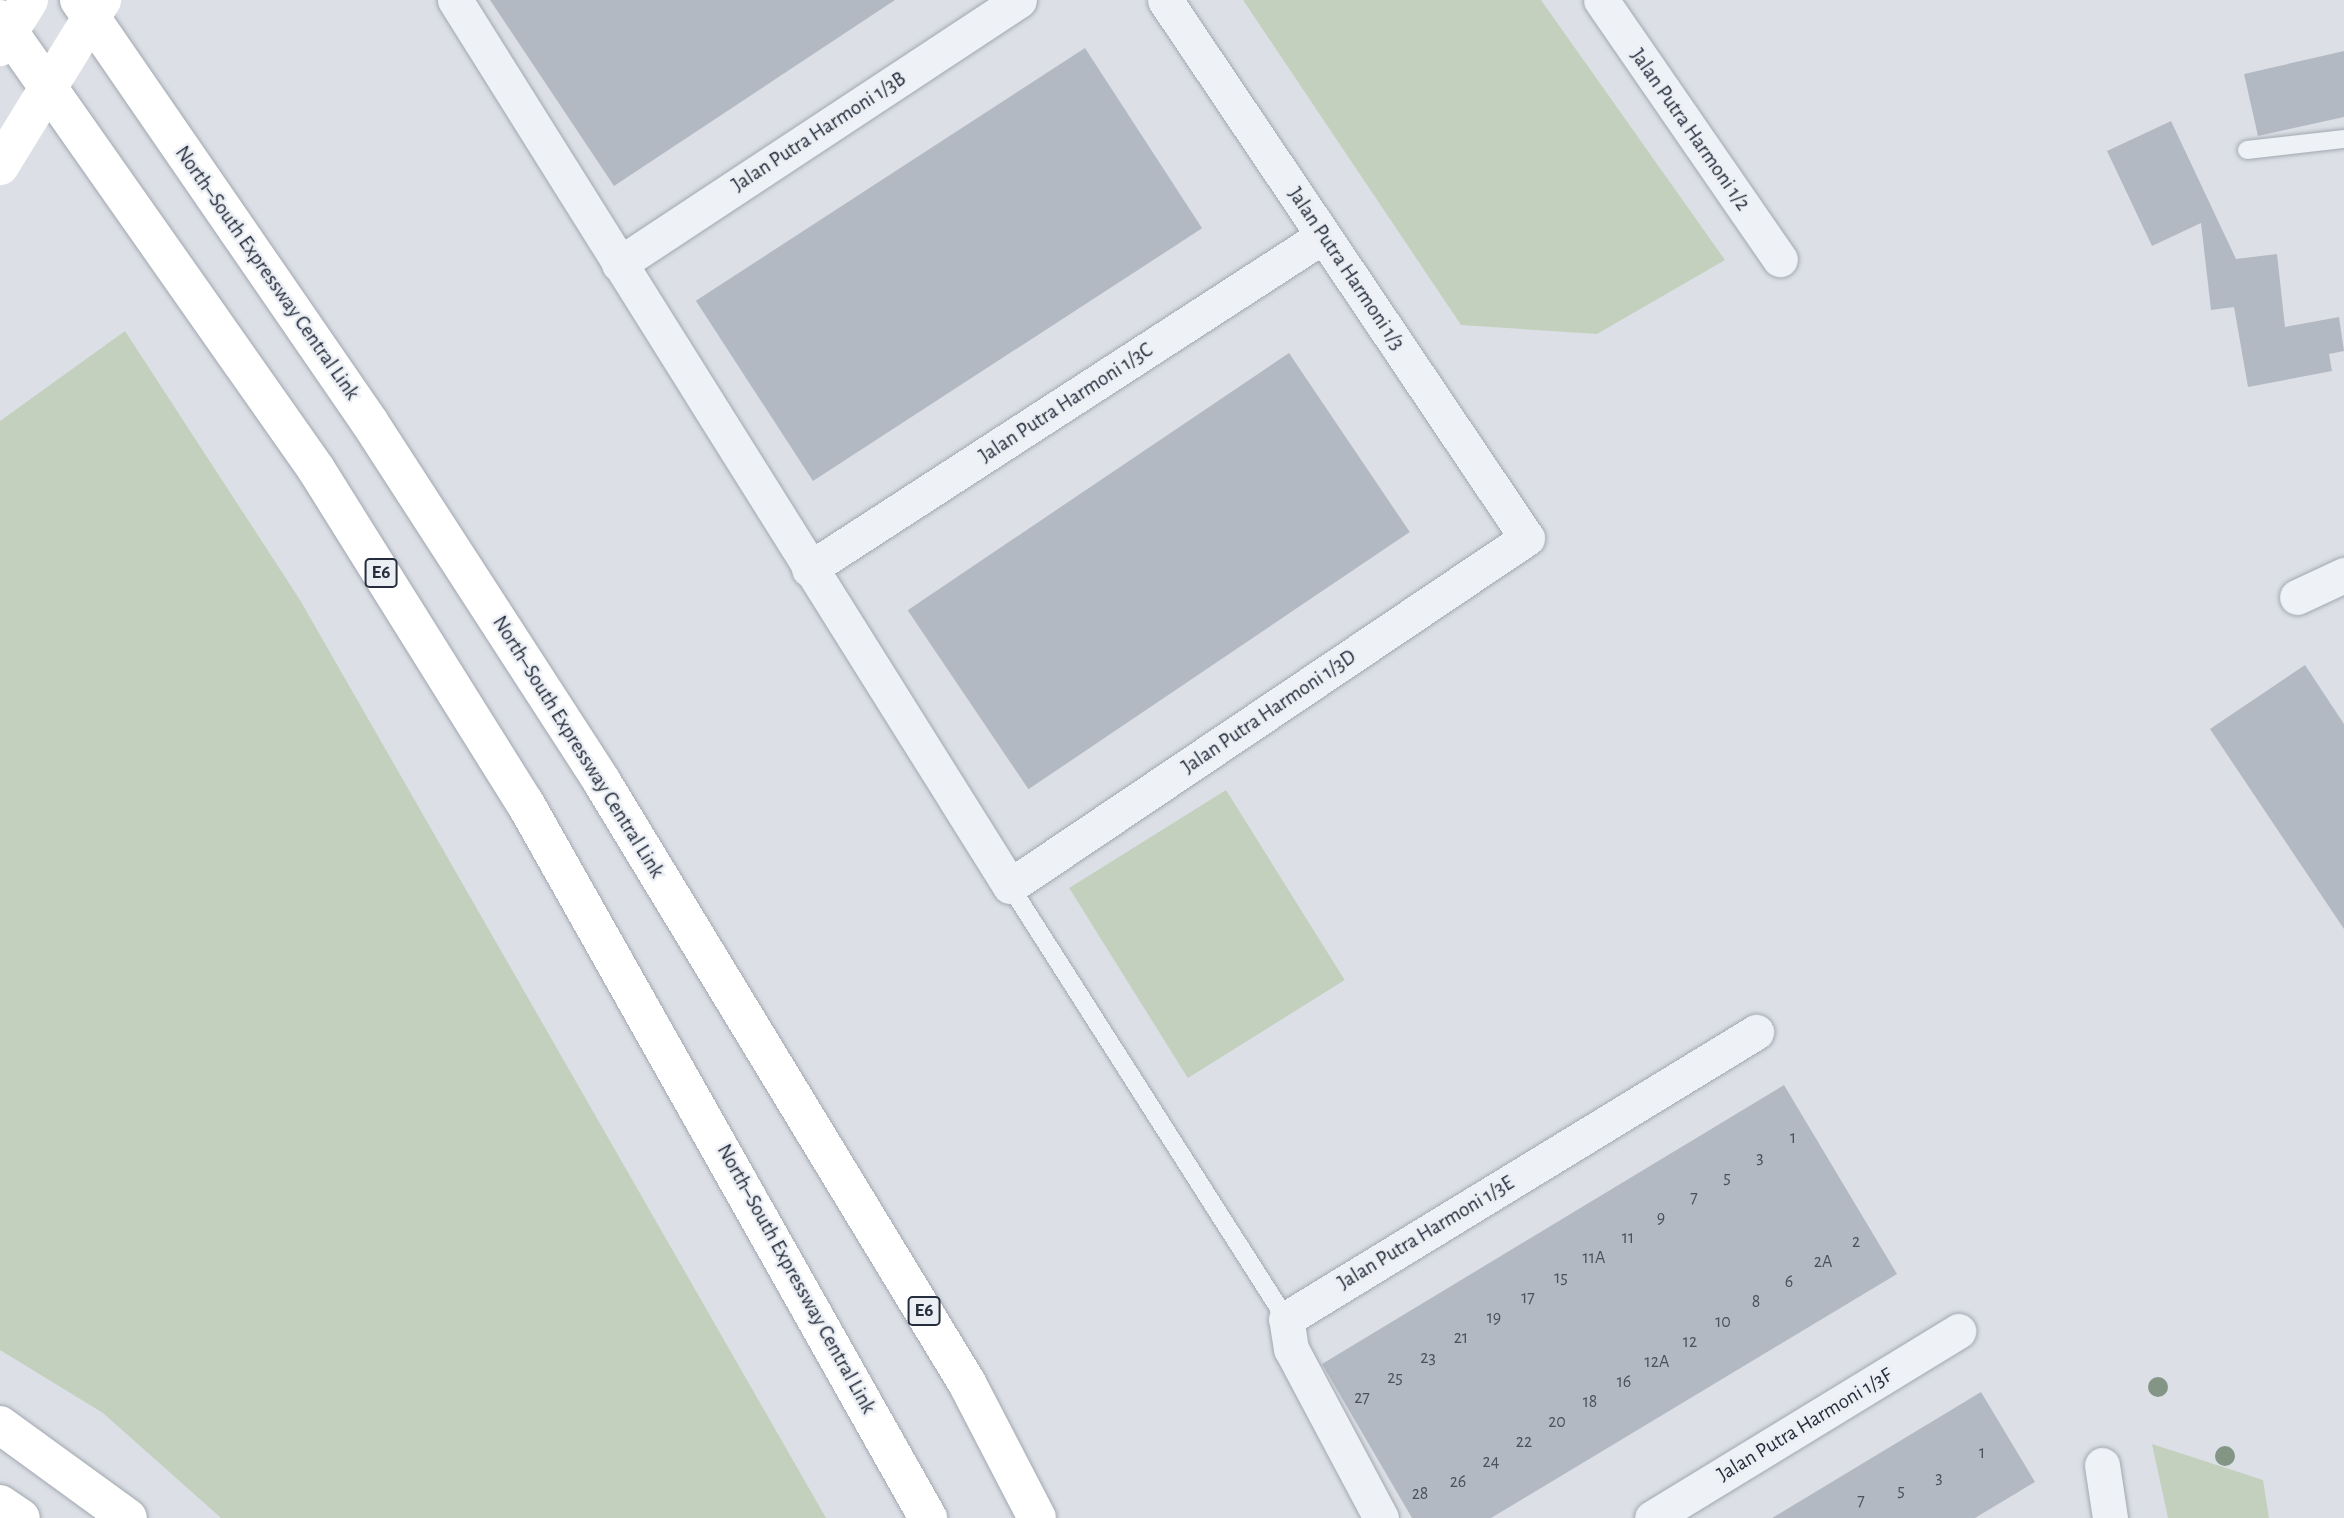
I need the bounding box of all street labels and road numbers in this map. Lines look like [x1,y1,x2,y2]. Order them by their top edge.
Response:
street label: Jalan Putra Harmoni 1/2 [1625,44,1755,216]
street label: Jalan Putra Harmoni 1/3B [727,66,911,198]
street label: North–South Expressway Central Link [169,141,365,405]
street label: Jalan Putra Harmoni 1/3 [1282,183,1410,355]
street label: Jalan Putra Harmoni 1/3C [974,337,1158,469]
road number: E6 [364,558,398,588]
street label: North–South Expressway Central Link [487,611,669,883]
street label: Jalan Putra Harmoni 1/3D [1177,644,1361,780]
street label: North–South Expressway Central Link [711,1140,881,1418]
street label: Jalan Putra Harmoni 1/3E [1333,1170,1519,1296]
road number: E6 [906,1296,942,1326]
street label: Jalan Putra Harmoni 1/3F [1713,1363,1897,1487]

